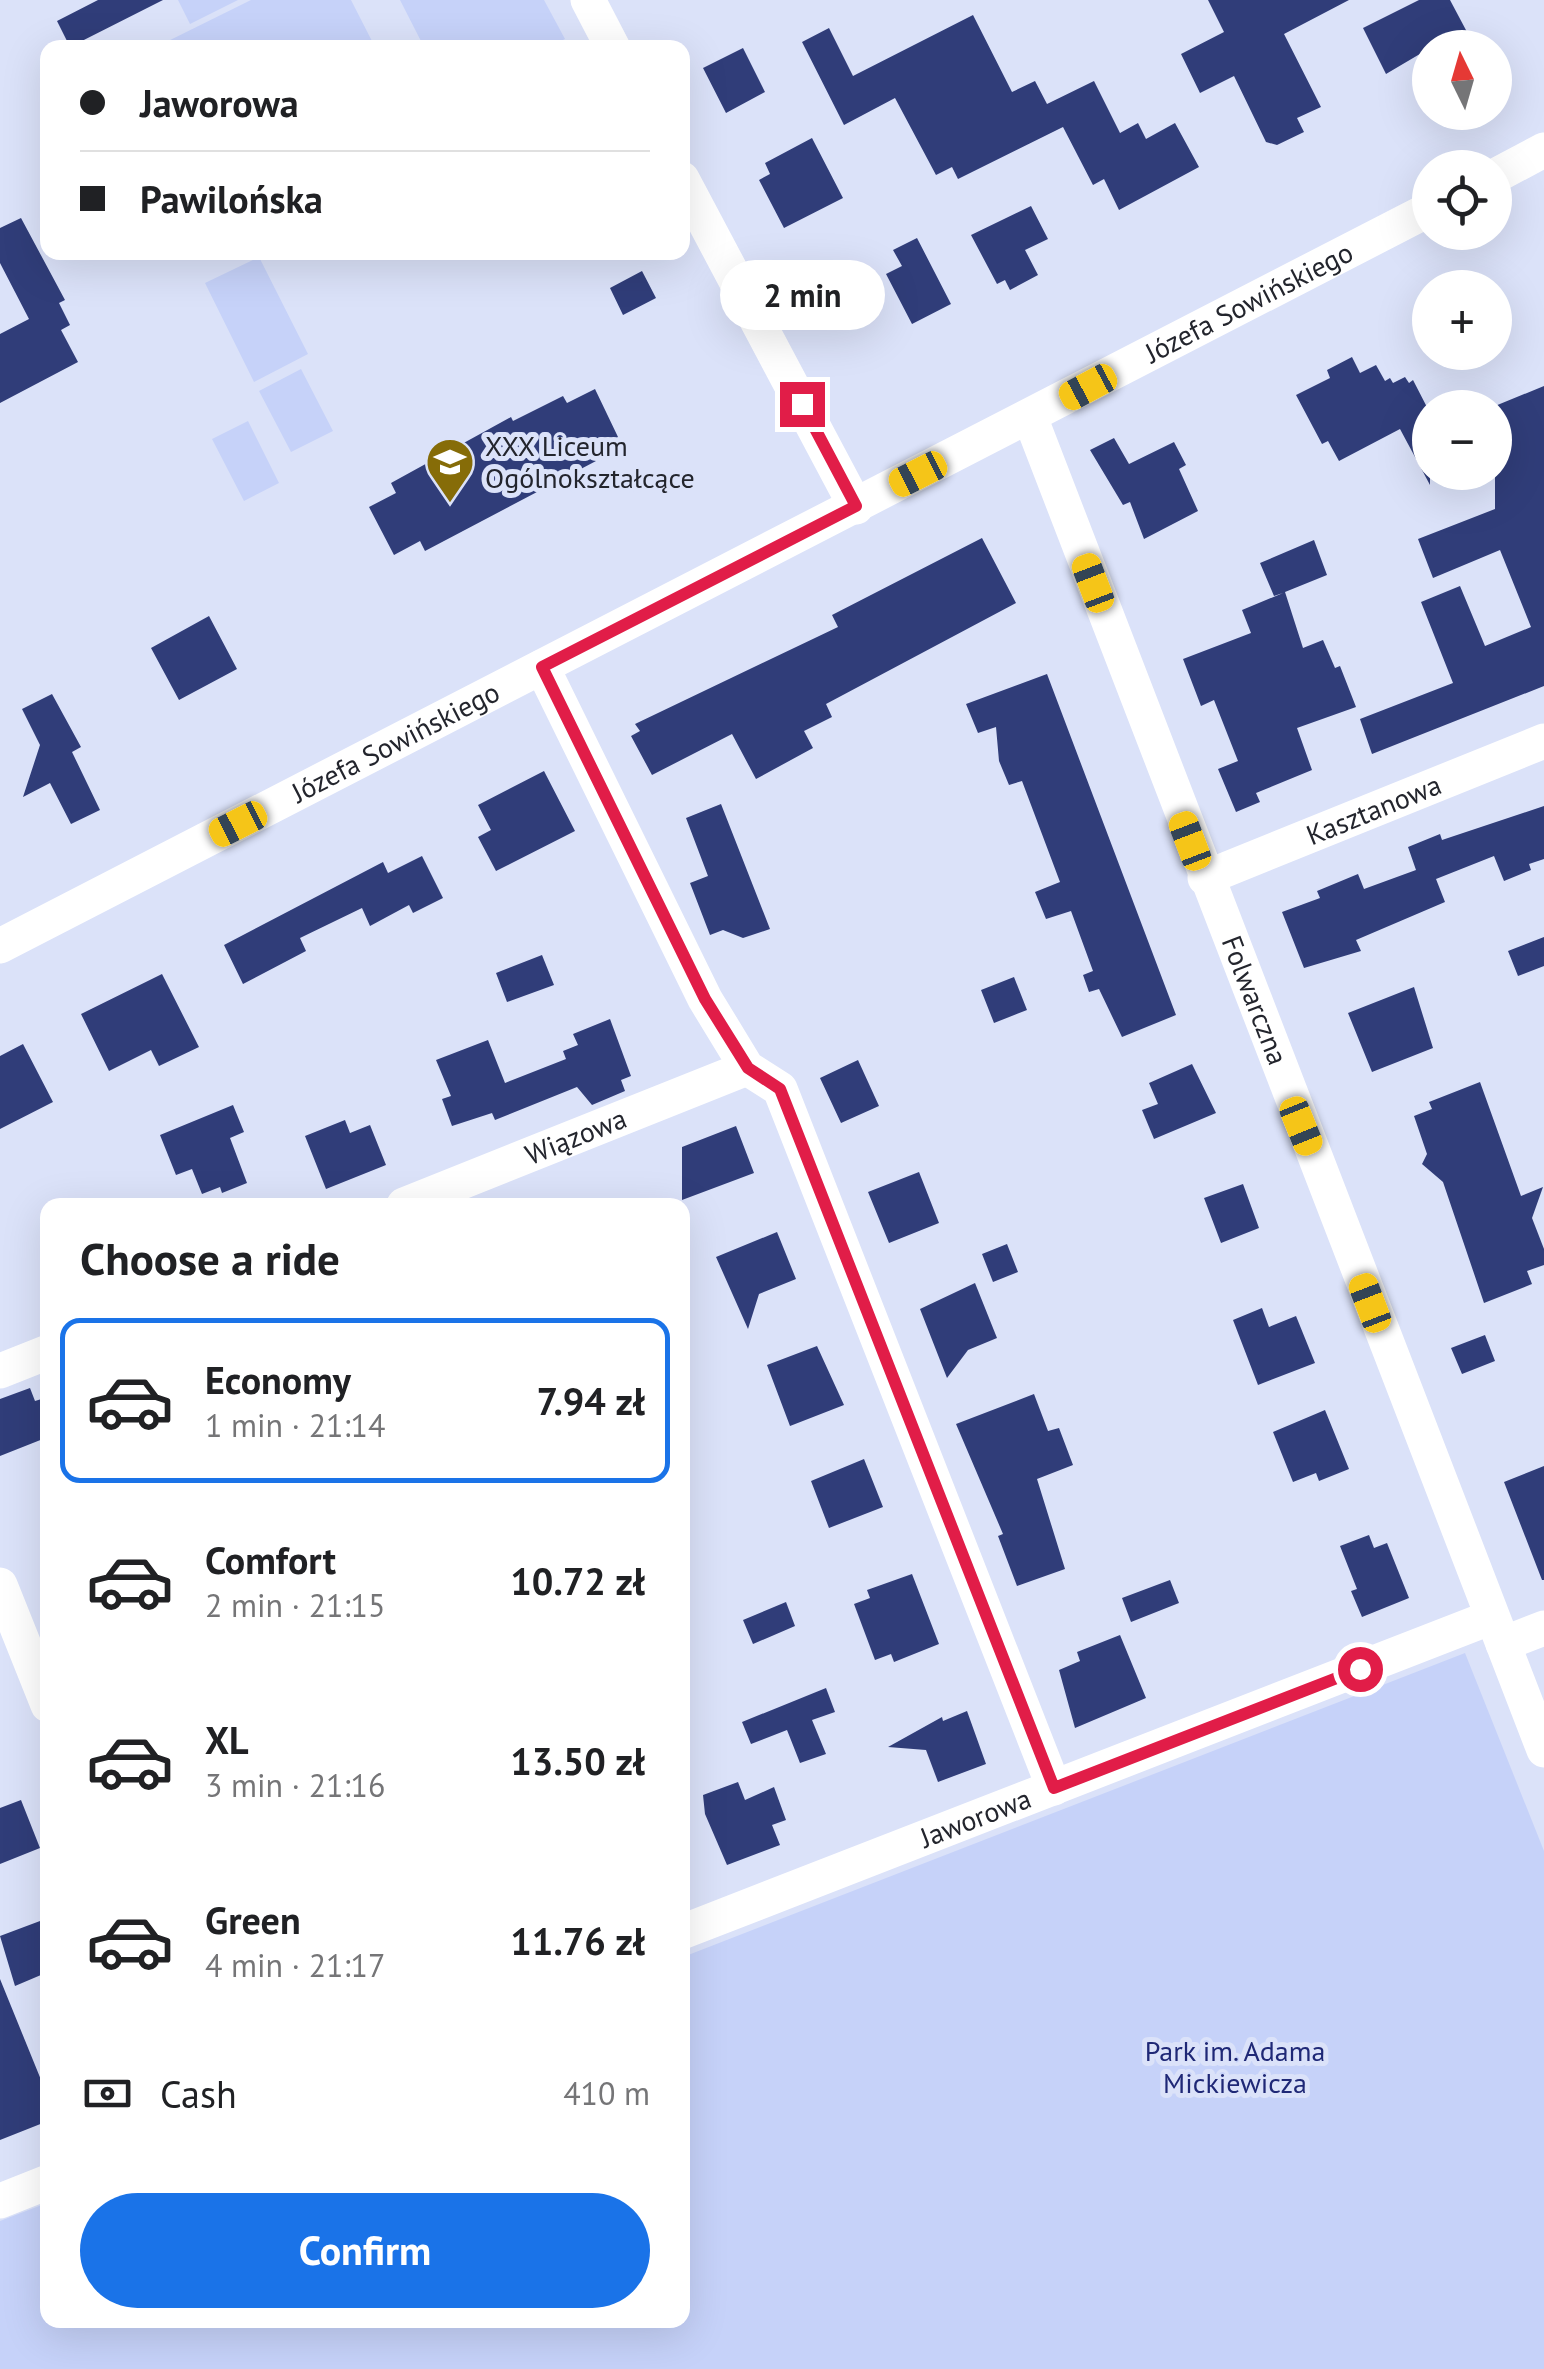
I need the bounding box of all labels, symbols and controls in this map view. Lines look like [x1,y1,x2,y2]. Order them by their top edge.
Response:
north arrow [1412,30,1512,130]
map controls [1412,30,1512,490]
text: Jaworowa [140,78,299,127]
button: locate [1412,150,1512,250]
text: Pawilońska [140,174,323,223]
street label: Józefa Sowińskiego [1137,233,1359,371]
callout: 2 min [720,259,884,329]
button: + [1412,270,1512,370]
text: 2 min [763,274,842,316]
car [1054,360,1122,414]
route end [780,382,825,427]
button: − [1412,390,1512,490]
place label: XXX Liceum Ogólnokształcące [485,427,695,496]
school or university icon: XXX Liceum Ogólnokształcące [424,436,476,504]
car [884,447,952,501]
car [1068,550,1118,616]
street label: Józefa Sowińskiego [284,673,506,811]
street label: Kasztanowa [1301,766,1447,853]
car [204,797,272,851]
car [1165,808,1215,874]
street label: Folwarczna [1214,930,1297,1070]
car [1276,1093,1326,1159]
street label: Wiązowa [520,1099,632,1173]
text: Choose a ride [80,1229,340,1287]
car [1345,1270,1395,1336]
text: Economy [205,1355,351,1404]
icon: car [85,1356,175,1446]
text: 7.94 zł [536,1376,645,1425]
text: 1 min · 21:14 [205,1404,385,1446]
text: Comfort [205,1535,336,1584]
icon: car [85,1536,175,1626]
text: 10.72 zł [510,1556,645,1605]
text: 2 min · 21:15 [205,1584,385,1626]
route start [1338,1647,1383,1692]
text: XL [205,1715,249,1764]
icon: car [85,1716,175,1806]
text: 13.50 zł [510,1736,645,1785]
text: 3 min · 21:16 [205,1764,385,1806]
street label: Jaworowa [914,1779,1036,1856]
text: Green [205,1895,301,1944]
icon: car [85,1896,175,1986]
text: 11.76 zł [510,1916,645,1965]
text: 4 min · 21:17 [205,1944,385,1986]
park label: Park im. Adama Mickiewicza [1145,2032,1325,2101]
icon: cash [80,2066,135,2121]
text: Cash [160,2069,237,2118]
text: 410 m [563,2072,650,2114]
button: Confirm [80,2193,650,2308]

